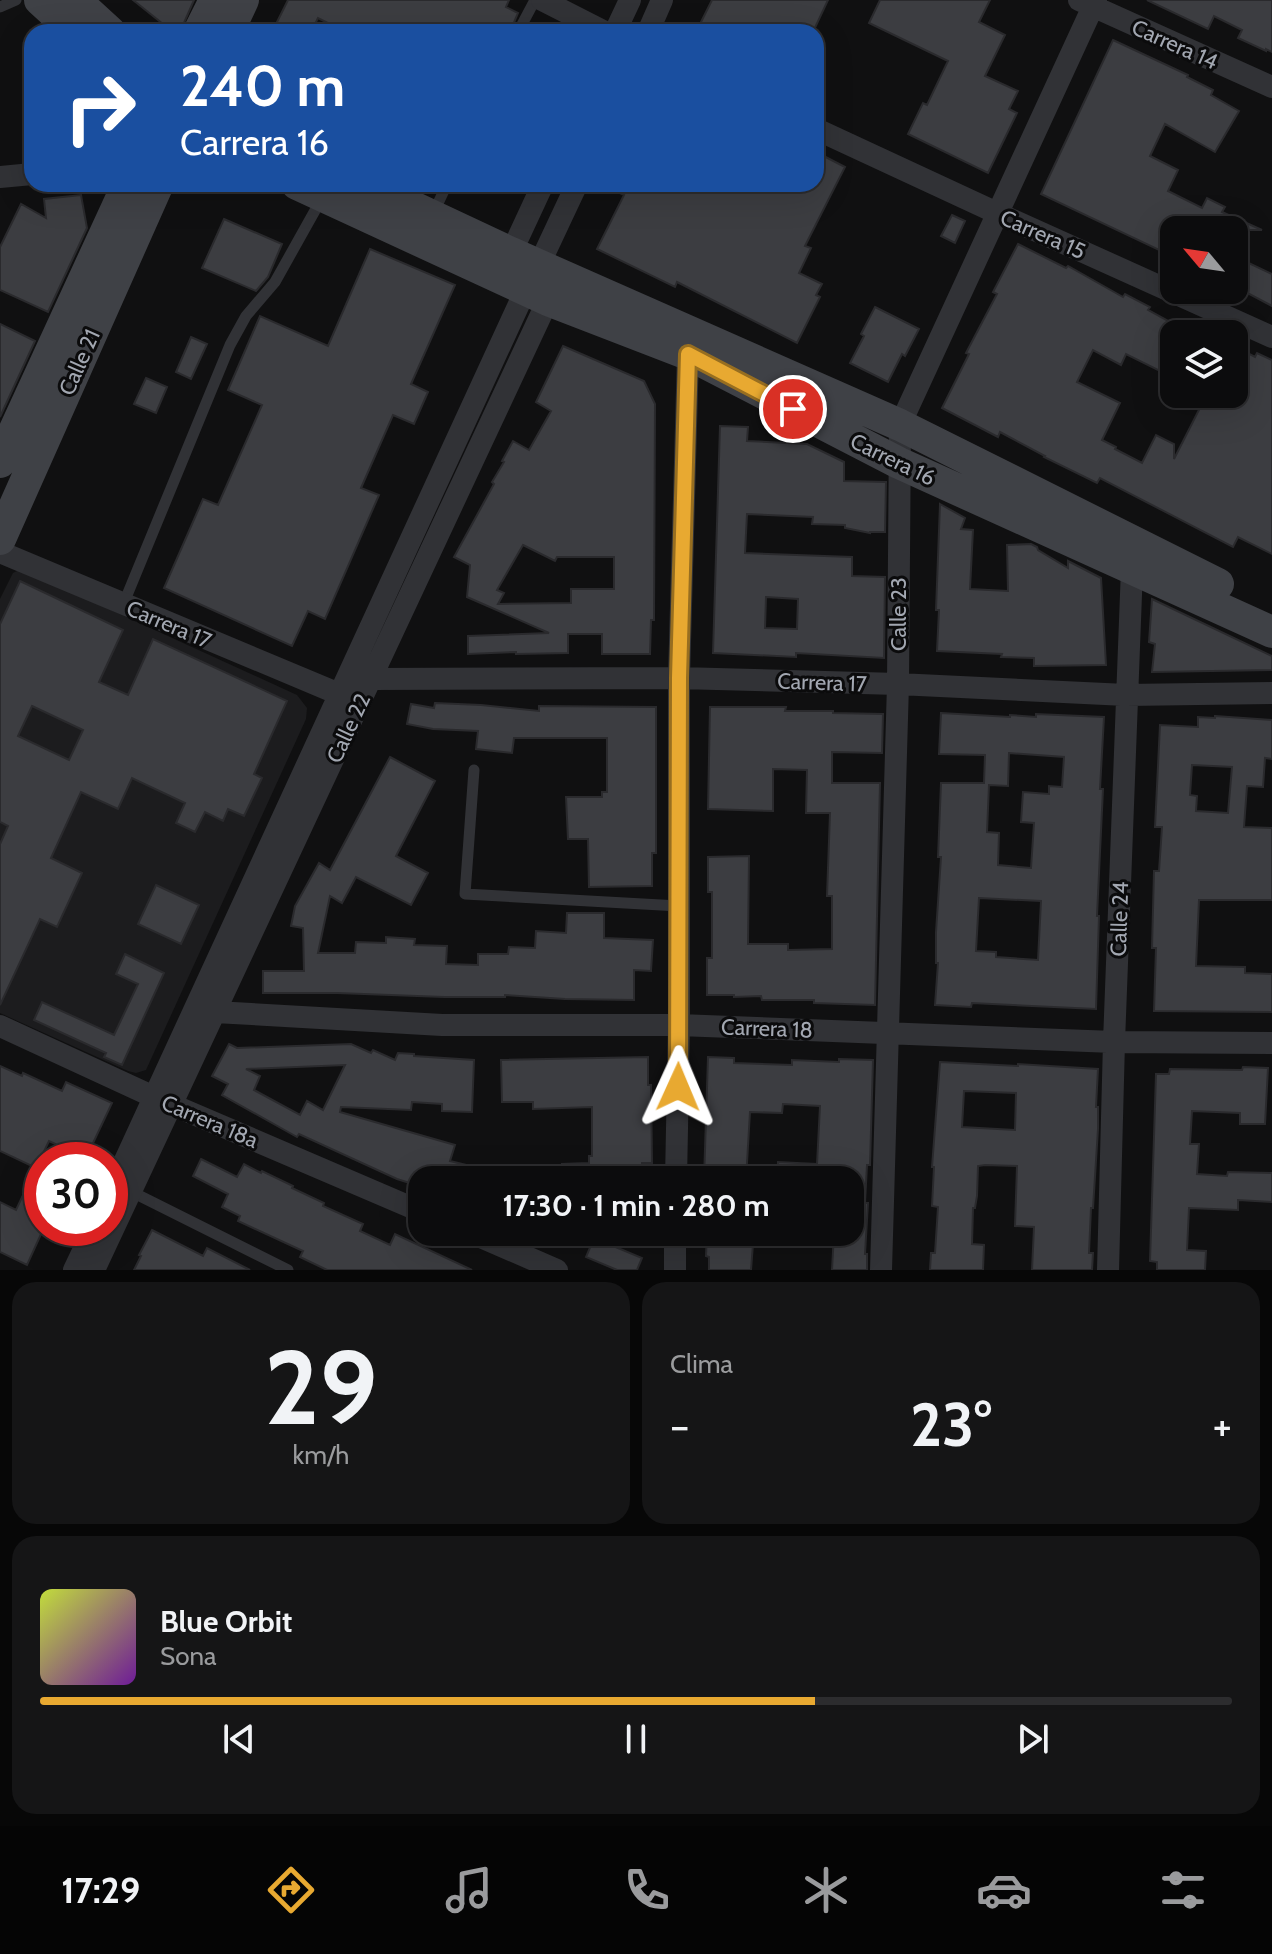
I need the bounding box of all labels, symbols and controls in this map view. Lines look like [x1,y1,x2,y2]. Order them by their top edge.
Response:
street label: Carrera 14 [1128,14,1222,75]
text: 240 m [180,52,345,120]
icon: right [48,56,152,160]
text: Carrera 16 [180,120,329,164]
street label: Carrera 15 [996,204,1090,265]
north arrow [1160,216,1248,304]
map controls [1160,216,1248,408]
button: layers [1160,320,1248,408]
street label: Calle 21 [53,325,106,399]
pin [759,375,827,443]
icon: arrive [771,387,815,431]
street label: Carrera 16 [846,427,940,492]
street label: Calle 23 [885,577,912,651]
street label: Carrera 17 [122,595,215,654]
street label: Carrera 17 [777,667,867,698]
street label: Calle 22 [321,689,376,767]
street label: Calle 24 [1105,881,1134,957]
street label: Carrera 18 [721,1013,813,1044]
position arrow [636,1045,720,1129]
street label: Carrera 18a [157,1089,263,1154]
speed limit sign: 30 [24,1142,128,1246]
text: 17:30 · 1 min · 280 m [503,1187,769,1224]
text: 29 [264,1324,378,1450]
text: Clima [670,1348,733,1380]
text: 23° [910,1388,992,1461]
text: − [670,1399,689,1452]
text: + [1213,1399,1232,1452]
text: km/h [293,1439,349,1471]
text: Blue Orbit [160,1603,292,1640]
text: Sona [160,1640,217,1672]
icon: previous [217,1717,261,1761]
icon: pause [614,1717,658,1761]
icon: next [1011,1717,1055,1761]
icon: directions [263,1862,319,1918]
icon: music [441,1862,497,1918]
icon: phone [619,1862,675,1918]
icon: climate [798,1862,854,1918]
icon: car [976,1862,1032,1918]
icon: filters [1155,1862,1211,1918]
text: 17:29 [61,1868,140,1912]

